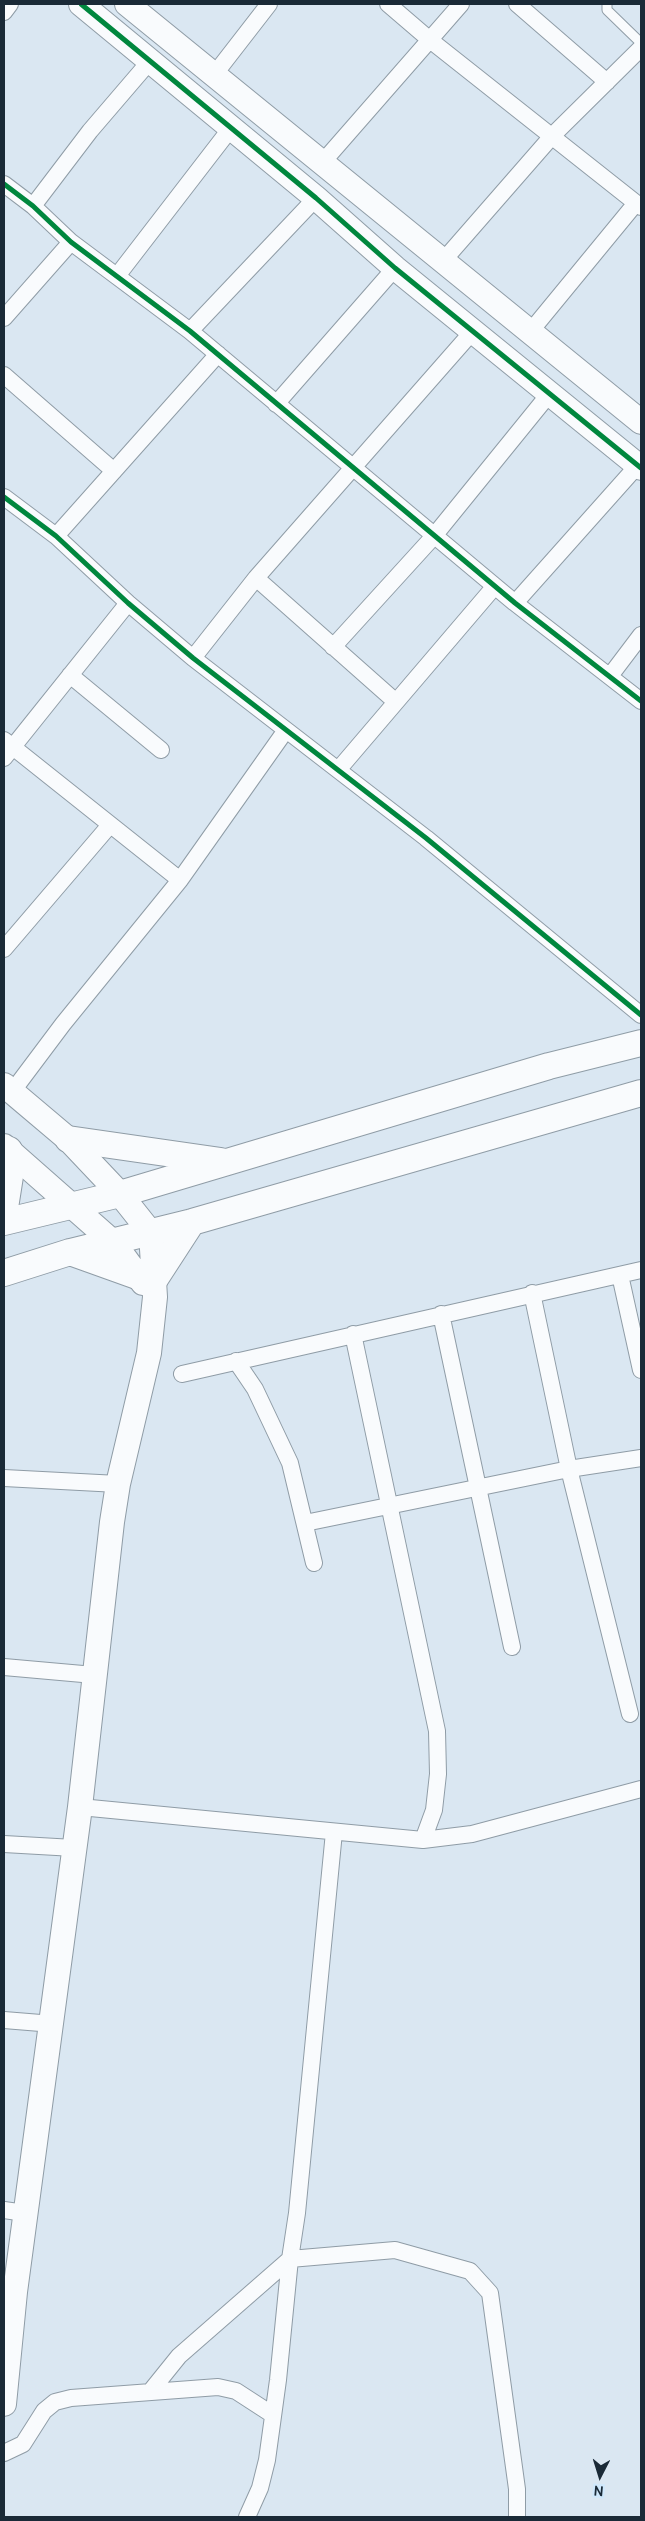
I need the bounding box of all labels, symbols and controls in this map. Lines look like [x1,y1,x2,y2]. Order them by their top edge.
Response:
north arrow [575,2451,625,2501]
text: N [593,2482,604,2500]

